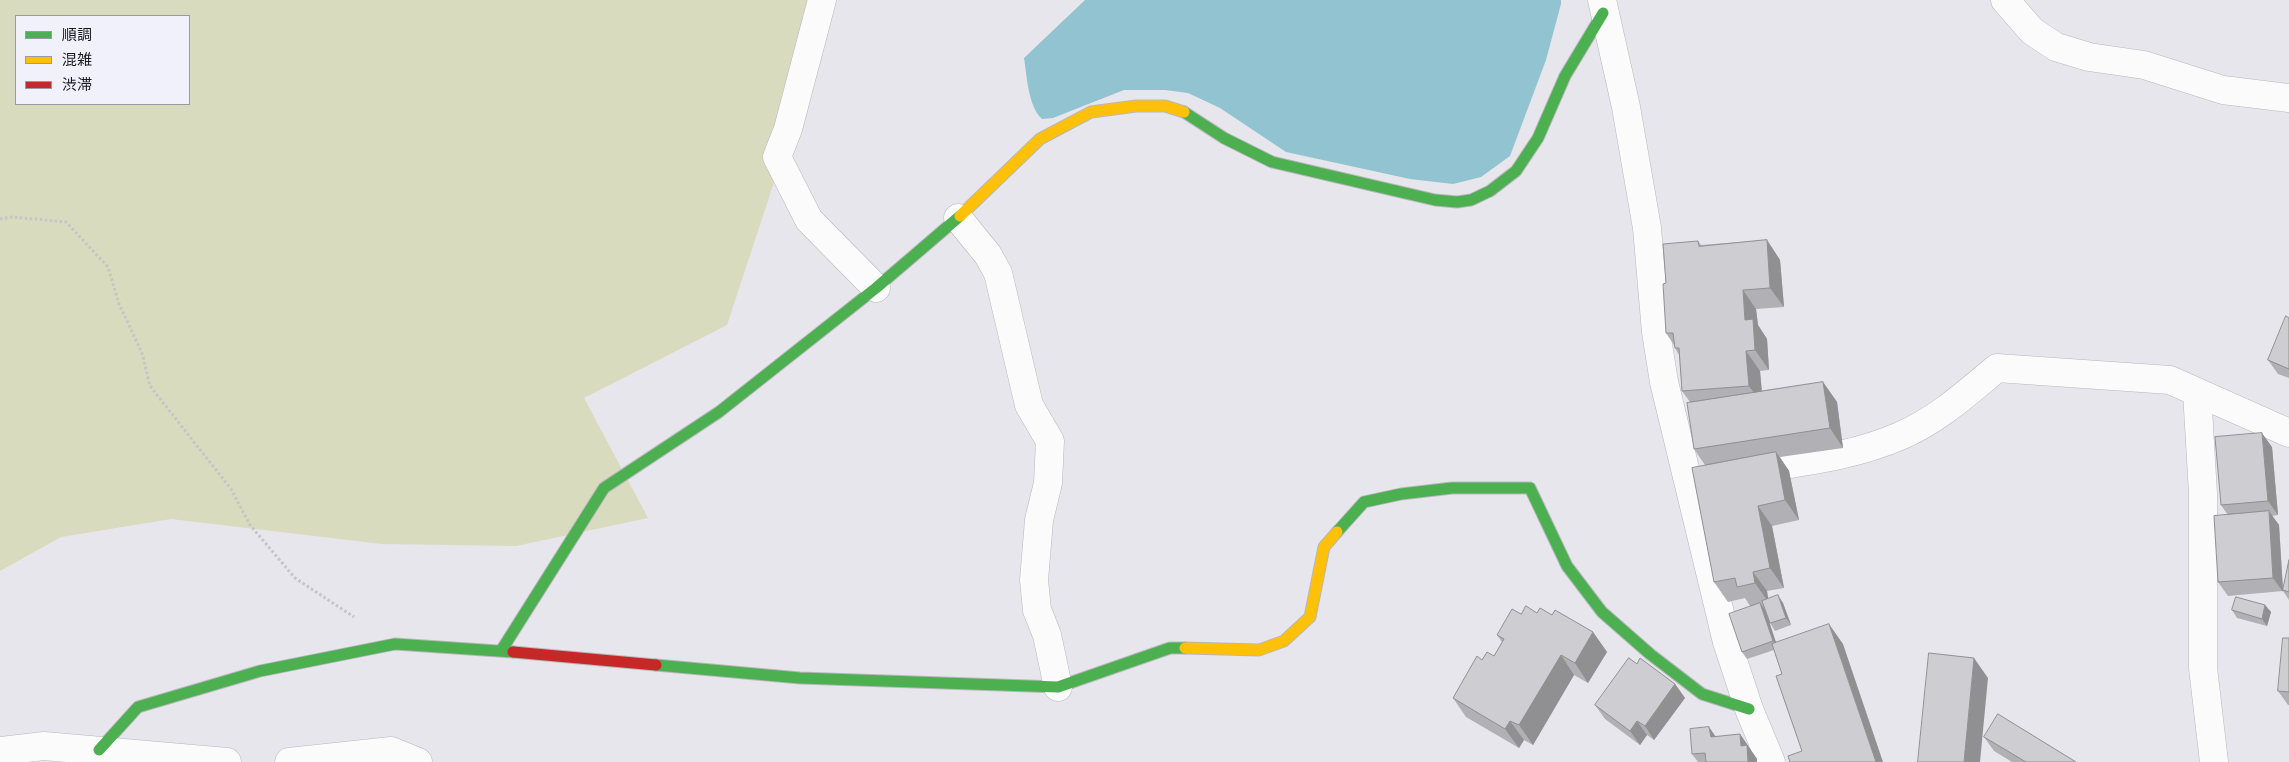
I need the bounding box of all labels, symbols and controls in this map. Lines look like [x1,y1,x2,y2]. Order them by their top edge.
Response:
legend [15,15,190,105]
text: 順調 [62,23,92,46]
text: 混雑 [62,48,92,71]
text: 渋滞 [62,73,92,96]

